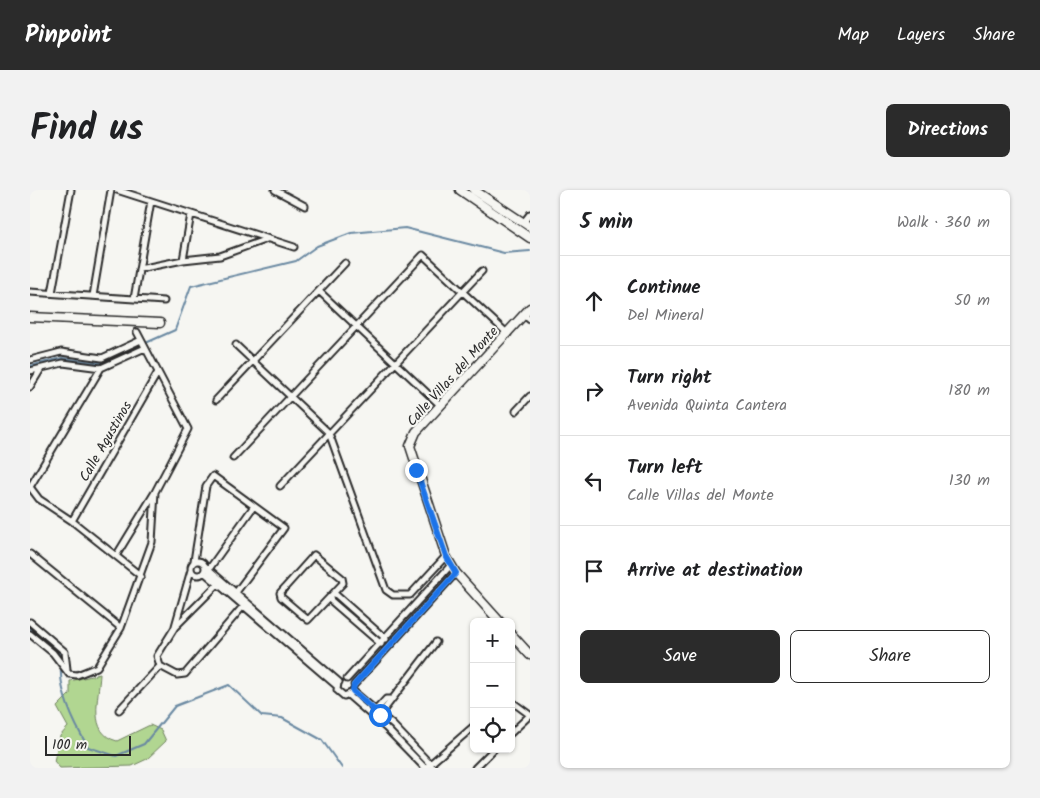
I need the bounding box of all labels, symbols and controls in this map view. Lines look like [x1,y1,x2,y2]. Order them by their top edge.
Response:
text: Pinpoint [25,16,112,55]
text: Map [838,21,869,50]
text: Layers [897,21,945,50]
text: Share [973,21,1015,50]
text: Find us [30,102,143,158]
button: Directions [886,104,1010,157]
text: 5 min [580,206,633,239]
text: Walk · 360 m [897,210,990,235]
text: Continue [627,273,700,303]
icon: ahead [580,287,608,315]
text: 50 m [954,288,990,313]
text: Del Mineral [627,303,704,328]
street label: Calle Villas del Monte [402,321,504,432]
text: Turn right [627,363,712,393]
icon: right [580,377,608,405]
text: 180 m [948,378,990,403]
text: Avenida Quinta Cantera [627,393,787,418]
street label: Calle Agustinos [74,397,138,486]
text: Turn left [627,453,702,483]
route end [405,459,428,482]
icon: left [580,467,608,495]
text: 130 m [949,468,990,493]
text: Calle Villas del Monte [627,483,774,508]
text: Arrive at destination [627,556,803,586]
icon: arrive [580,557,608,585]
map controls [470,618,515,753]
button: + [470,618,515,663]
button: Save [580,630,780,683]
button: Share [790,630,990,683]
button: − [470,663,515,708]
route start [369,704,392,727]
button: locate [470,708,515,753]
scale bar [45,733,131,756]
text: 100 m [52,734,87,756]

